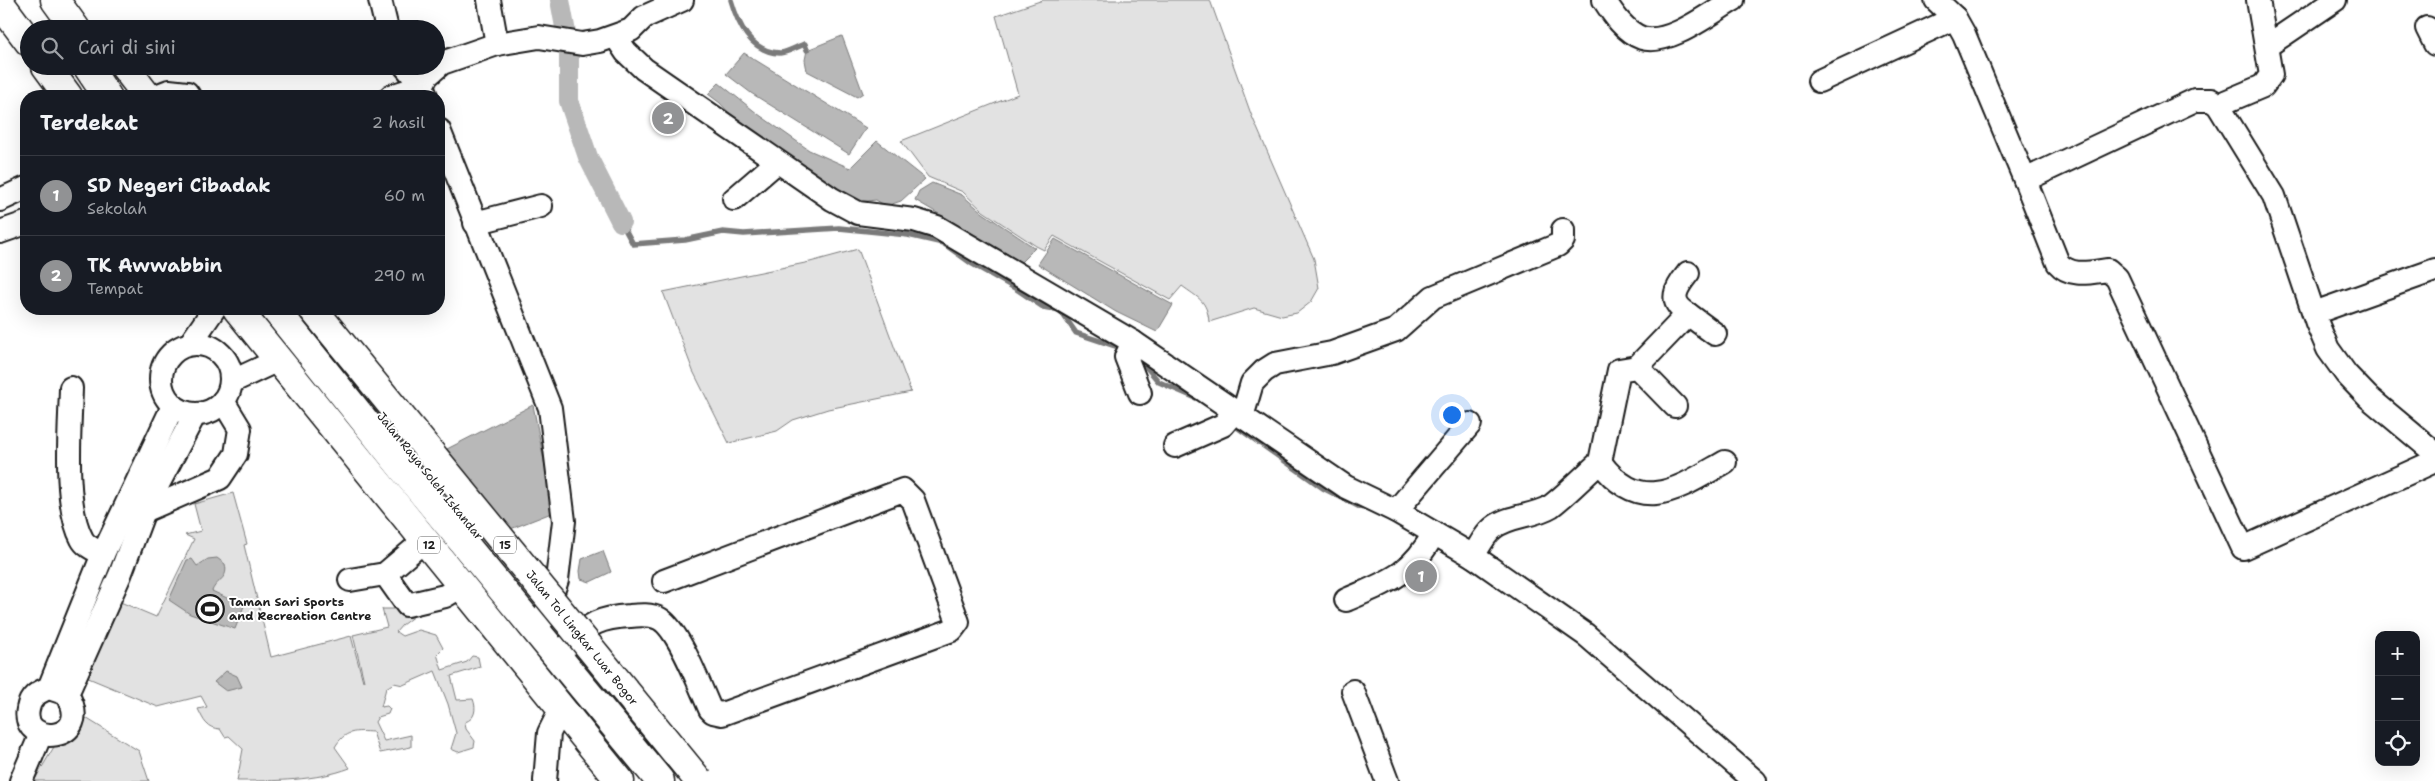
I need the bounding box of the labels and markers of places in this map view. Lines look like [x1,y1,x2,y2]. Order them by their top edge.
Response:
pin: 2 [652,99,684,137]
pin: 1 [1405,557,1437,595]
sports icon: Taman Sari Sports and Recreation Centre [195,594,225,624]
place label: Taman Sari Sports and Recreation Centre [229,594,371,624]

